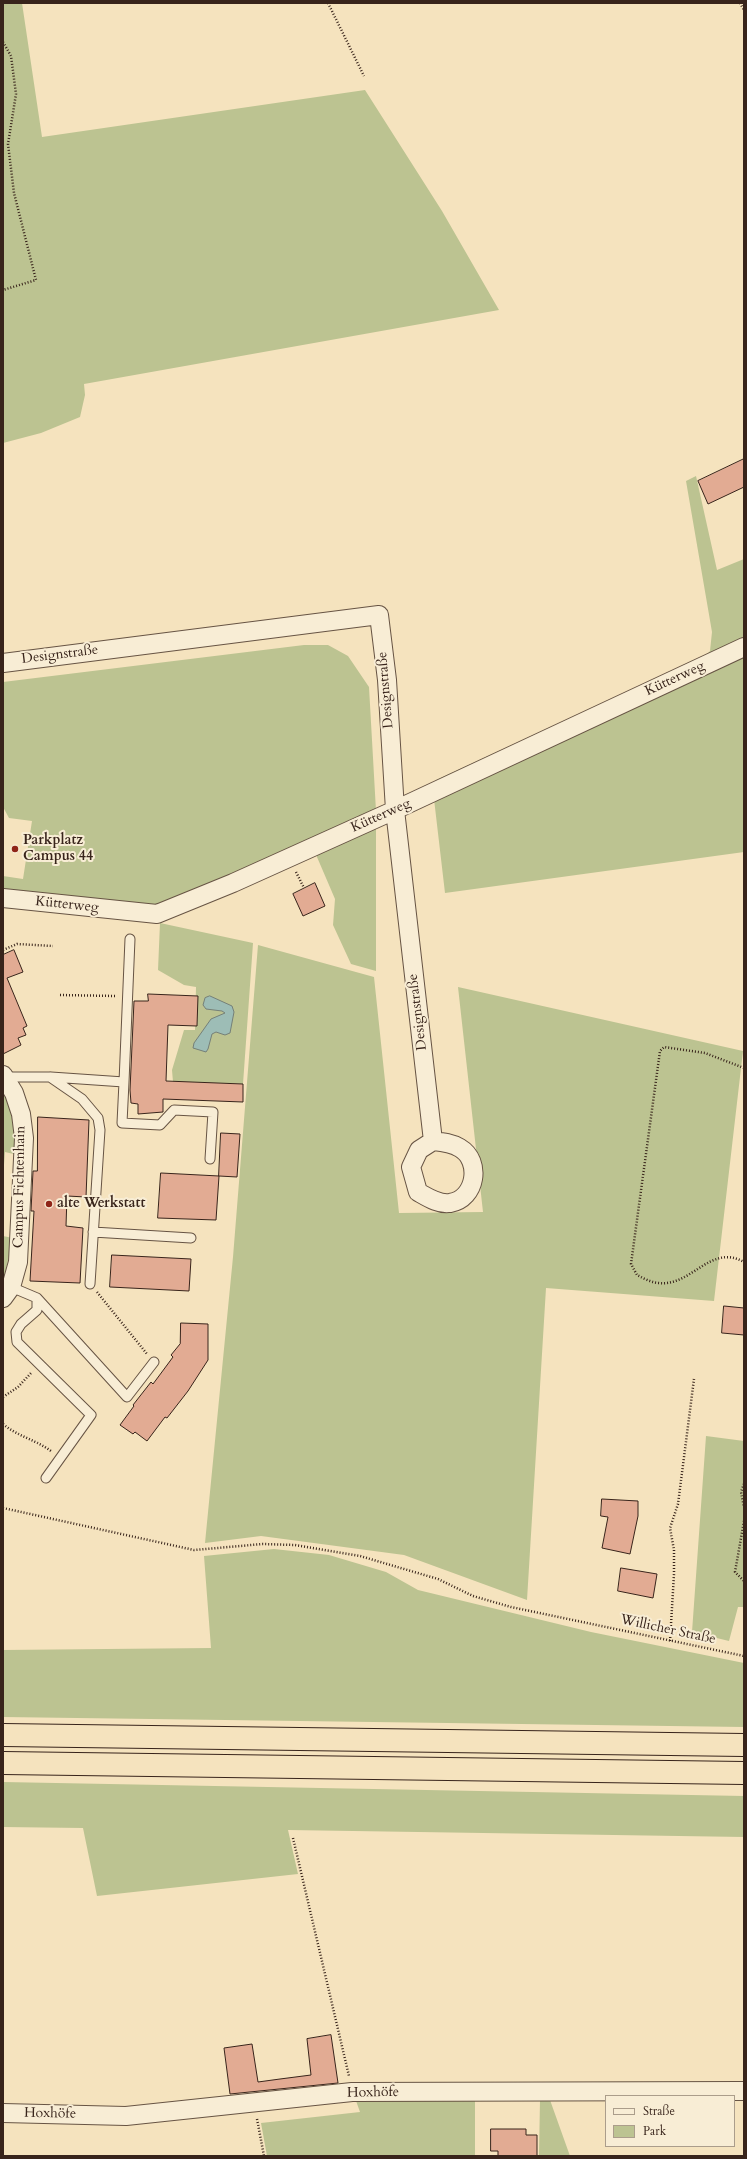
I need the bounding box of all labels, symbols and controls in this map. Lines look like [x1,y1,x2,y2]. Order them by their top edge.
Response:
street label: Designstraße [21,642,99,668]
street label: Designstraße [374,651,398,729]
street label: Kütterweg [643,658,707,700]
street label: Kütterweg [348,795,414,837]
place label: Parkplatz Campus 44 [23,833,93,866]
marker: Parkplatz Campus 44 [10,844,20,854]
street label: Kütterweg [34,893,100,917]
street label: Designstraße [405,973,431,1051]
street label: Campus Fichtenhain [11,1126,29,1248]
place label: alte Werkstatt [57,1196,145,1212]
marker: alte Werkstatt [44,1199,54,1209]
street label: Willicher Straße [619,1612,717,1648]
street label: Hoxhöfe [347,2084,399,2102]
legend [605,2095,735,2147]
text: Straße [643,2103,675,2119]
street label: Hoxhöfe [24,2105,76,2123]
text: Park [643,2123,666,2139]

